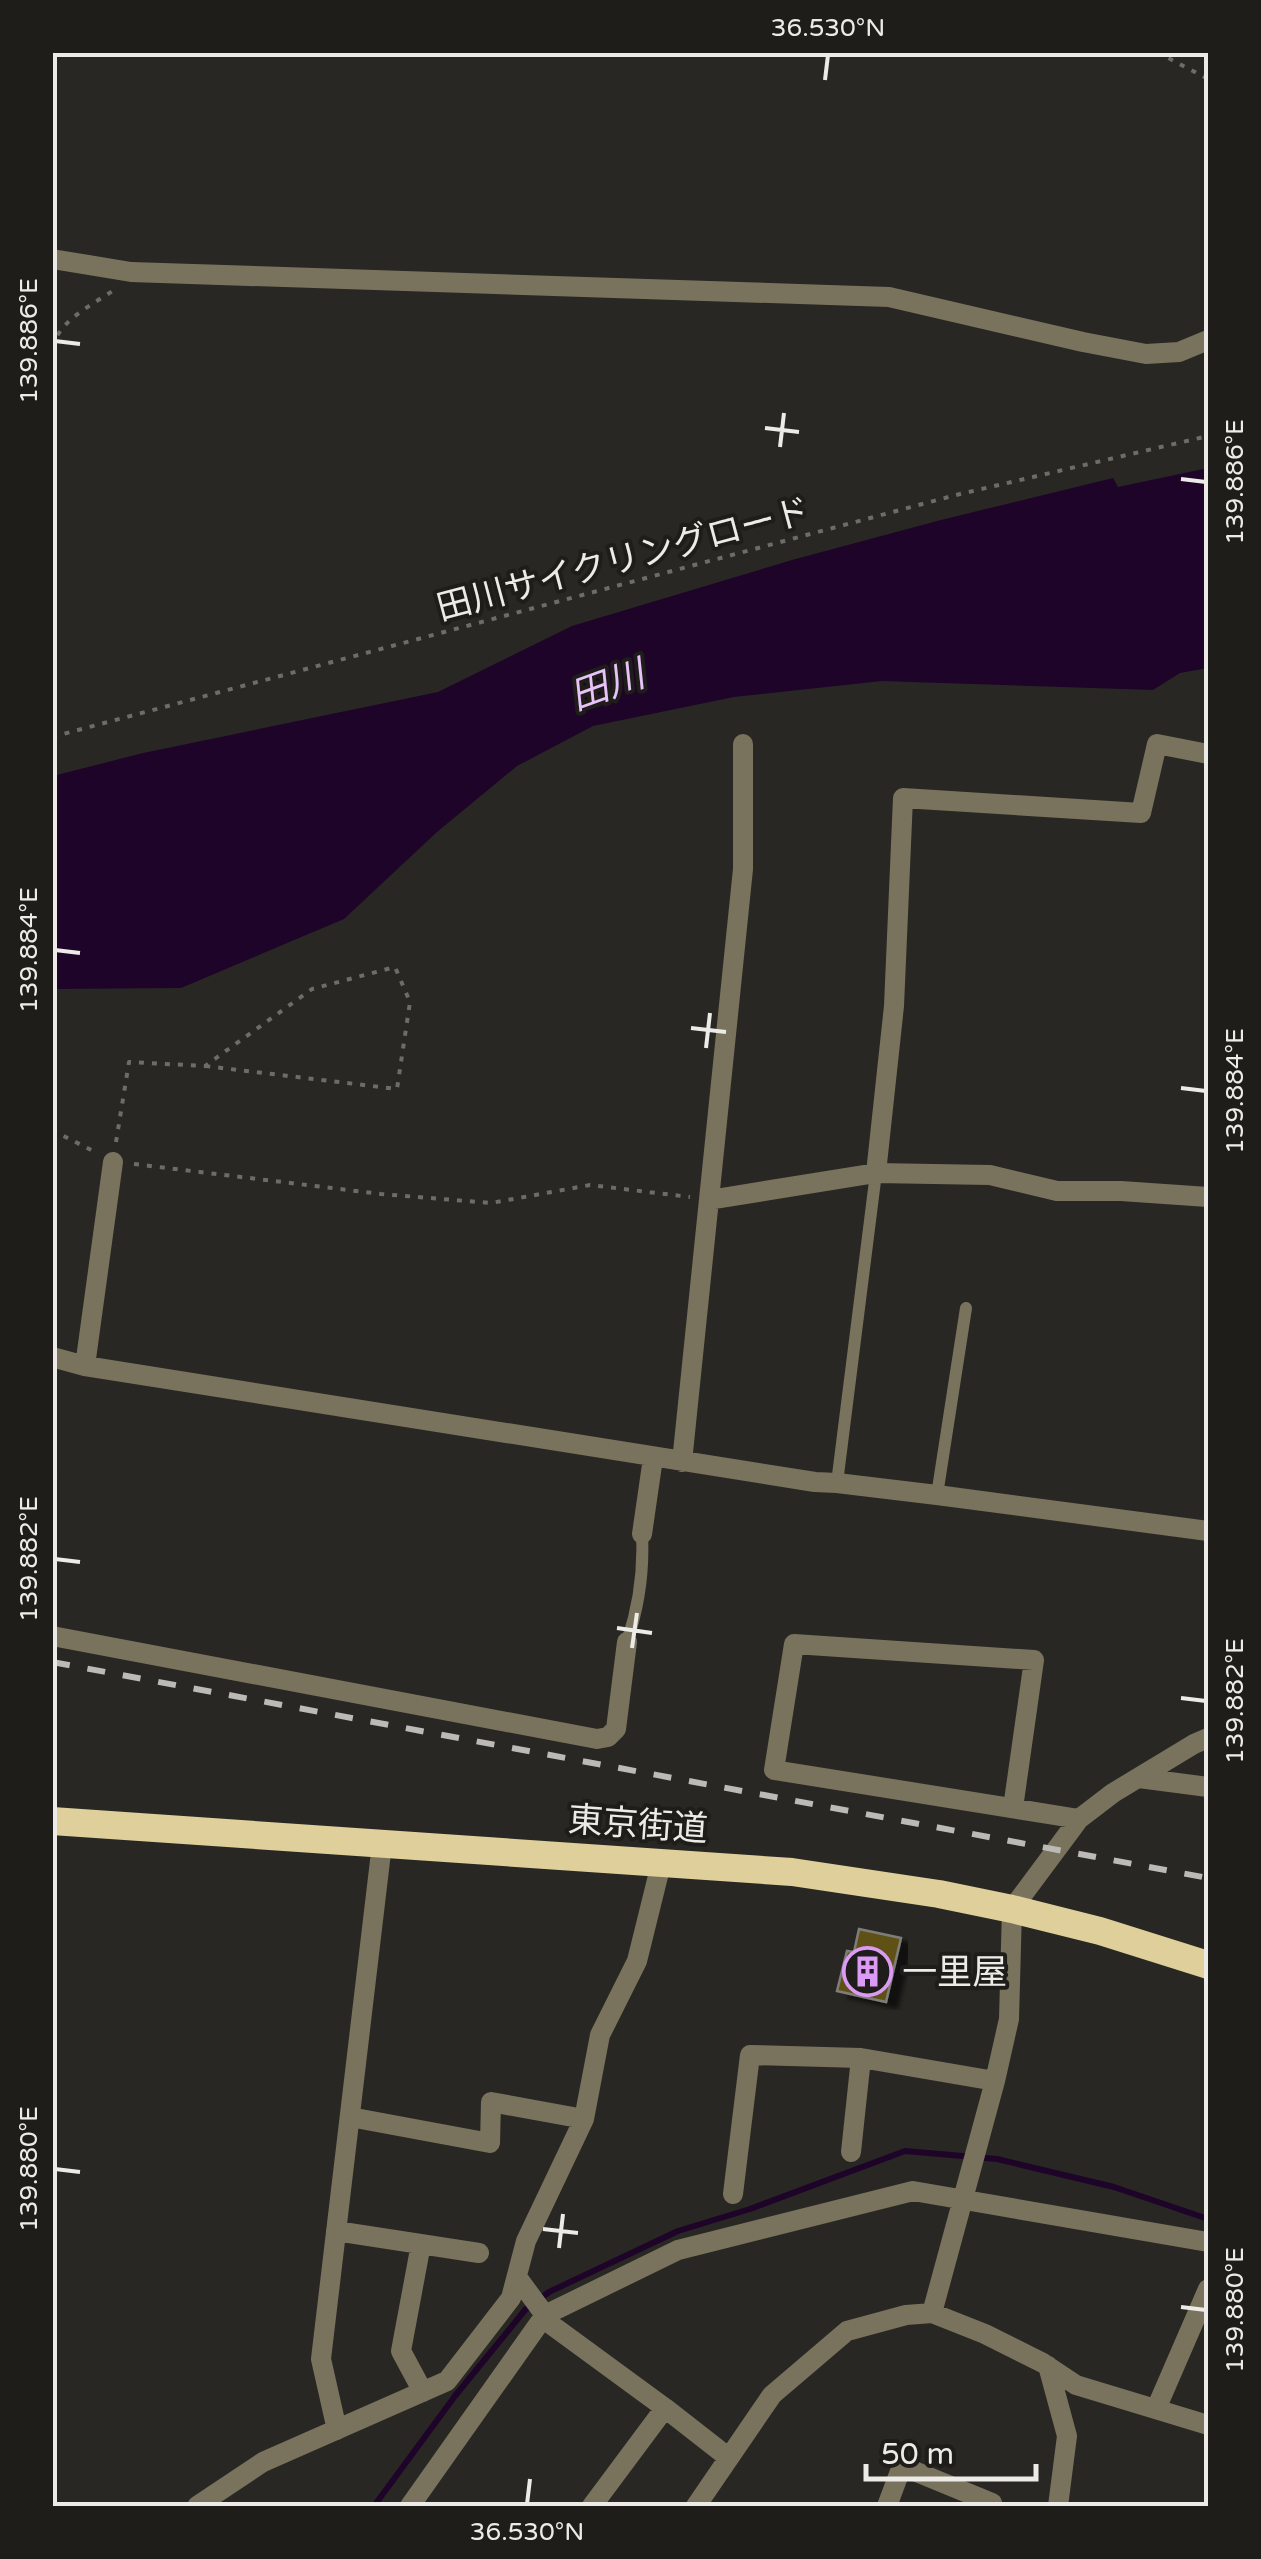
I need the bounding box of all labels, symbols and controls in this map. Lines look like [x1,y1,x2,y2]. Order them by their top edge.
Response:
text: 36.530°N [771,13,885,43]
text: 139.886°E [14,278,44,404]
text: 139.886°E [1220,419,1250,545]
street label: 田川サイクリングロード [432,490,814,630]
water label: 田川 [564,650,655,721]
text: 139.884°E [14,887,44,1013]
text: 139.884°E [1220,1028,1250,1154]
text: 139.882°E [14,1496,44,1622]
text: 139.882°E [1220,1638,1250,1764]
street label: 東京街道 [567,1799,709,1851]
building icon: 一里屋 [841,1946,893,1998]
place label: 一里屋 [902,1952,1007,1994]
text: 139.880°E [14,2106,44,2232]
text: 139.880°E [1220,2247,1250,2373]
scale bar [866,2419,1036,2481]
text: 50 m [881,2436,954,2473]
text: 36.530°N [470,2517,584,2547]

